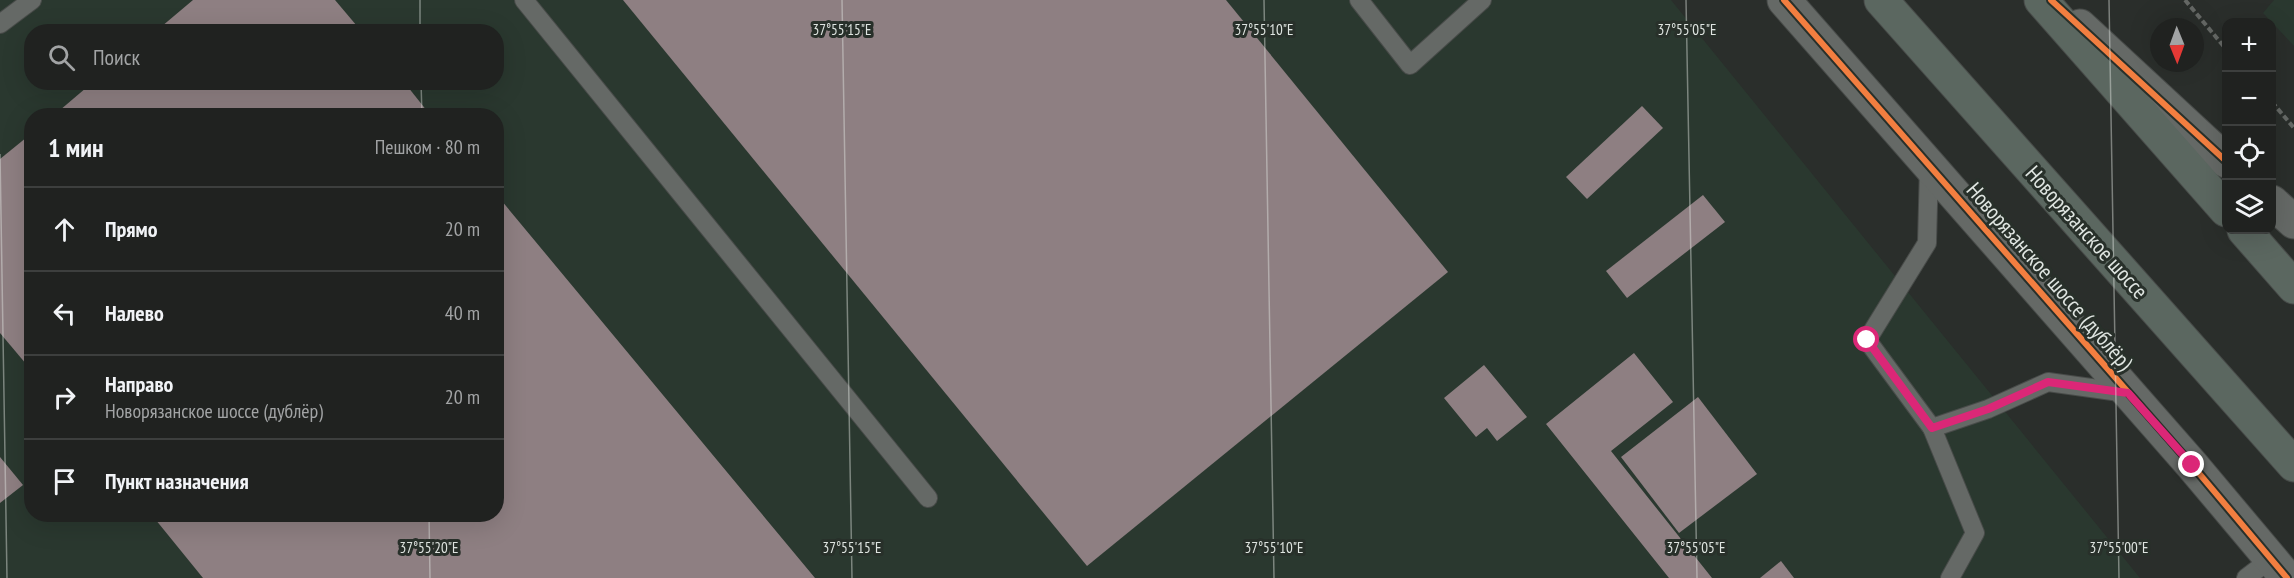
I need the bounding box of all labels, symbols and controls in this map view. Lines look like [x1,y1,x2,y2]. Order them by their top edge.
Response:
north arrow [2150,18,2204,72]
map controls [2222,18,2276,234]
button: + [2222,18,2276,72]
text: 37°55'15"E [812,20,872,39]
text: 37°55'10"E [1234,20,1294,39]
text: 37°55'05"E [1657,20,1717,39]
search box [24,24,504,90]
icon: search [45,41,78,74]
text: Поиск [93,43,140,71]
button: − [2222,72,2276,126]
button: locate [2222,126,2276,180]
text: 1 мин [48,131,103,164]
text: Пешком · 80 m [375,134,480,160]
street label: Новорязанское шоссе [2020,160,2154,304]
street label: Новорязанское шоссе (дублёр) [1961,176,2140,376]
button: layers [2222,180,2276,234]
icon: ahead [48,213,81,246]
text: Прямо [105,215,158,243]
text: 20 m [445,216,480,242]
icon: left [48,297,81,330]
text: Налево [105,299,164,327]
text: 40 m [445,300,480,326]
route start [1853,326,1879,352]
text: Направо [105,370,173,398]
icon: right [48,381,81,414]
text: 20 m [445,384,480,410]
text: Новорязанское шоссе (дублёр) [105,398,323,424]
route end [2178,451,2204,477]
icon: arrive [48,465,81,498]
text: Пункт назначения [105,467,249,495]
text: 37°55'20"E [399,538,459,557]
text: 37°55'15"E [822,538,882,557]
text: 37°55'10"E [1244,538,1304,557]
text: 37°55'05"E [1666,538,1726,557]
text: 37°55'00"E [2089,538,2149,557]

